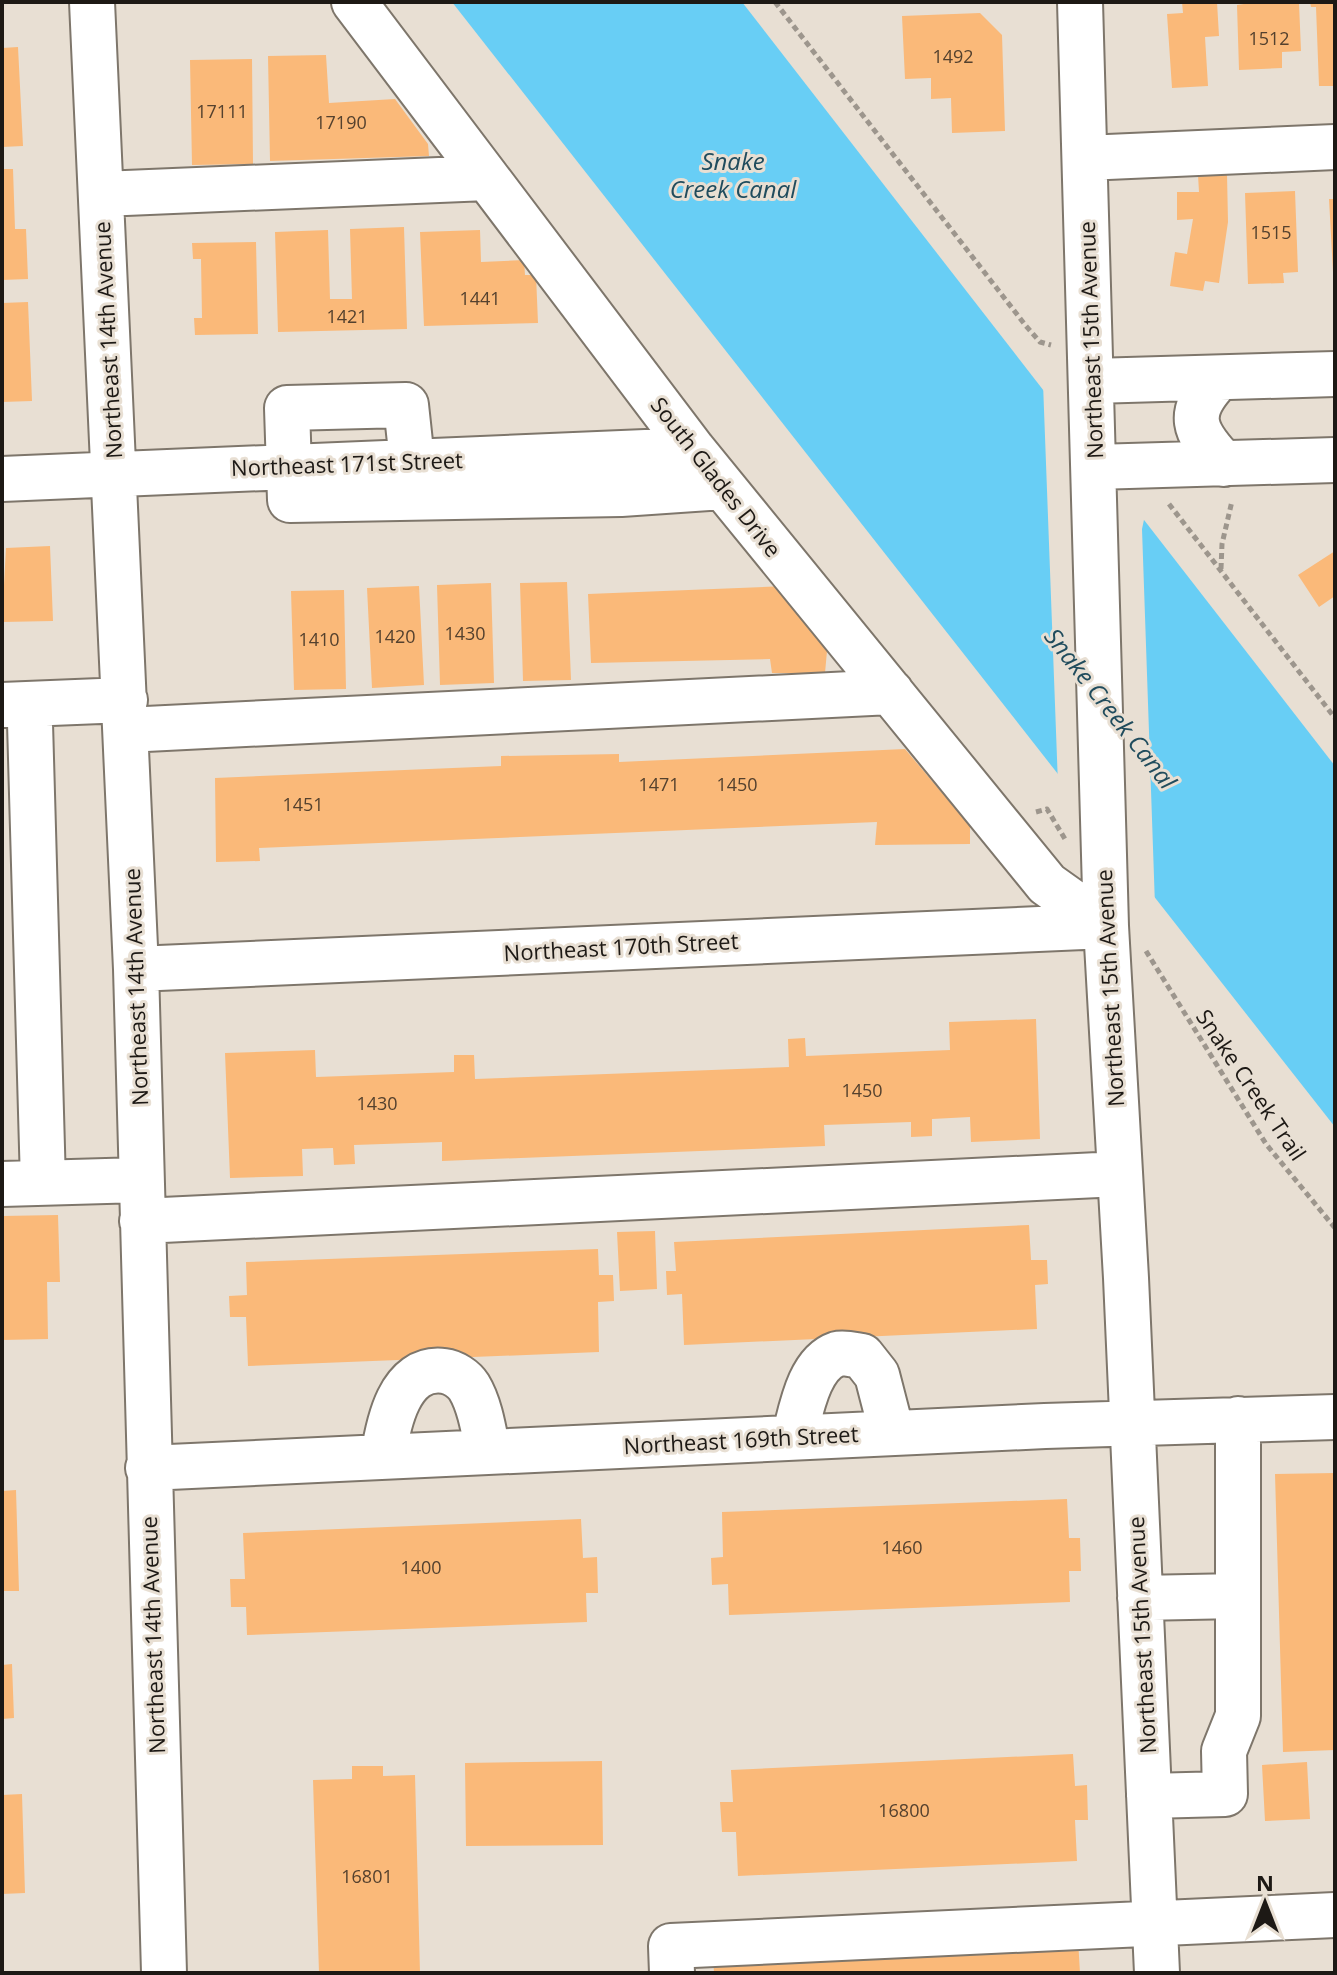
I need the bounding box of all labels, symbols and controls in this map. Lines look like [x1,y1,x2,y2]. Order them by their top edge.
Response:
house number: 1512 [1248,26,1290,50]
house number: 1492 [932,44,974,68]
house number: 17111 [196,99,248,123]
house number: 17190 [315,110,367,134]
water label: Snake Creek Canal [670,144,797,205]
house number: 1515 [1250,220,1292,244]
street label: Northeast 14th Avenue [86,221,128,459]
street label: Northeast 15th Avenue [1071,221,1109,459]
house number: 1441 [459,286,501,310]
house number: 1421 [326,304,368,328]
street label: South Glades Drive [645,390,789,563]
street label: Northeast 171st Street [231,444,464,482]
house number: 1430 [444,621,486,645]
water label: Snake Creek Canal [1038,621,1185,796]
house number: 1420 [374,624,416,648]
house number: 1410 [298,627,340,651]
house number: 1471 [638,772,680,796]
house number: 1450 [716,772,758,796]
house number: 1451 [282,792,324,816]
street label: Northeast 14th Avenue [116,868,154,1106]
street label: Northeast 15th Avenue [1088,869,1130,1107]
street label: Northeast 170th Street [503,925,739,967]
street label: Snake Creek Trail [1190,1003,1314,1166]
house number: 1450 [841,1078,883,1102]
house number: 1430 [356,1091,398,1115]
street label: Northeast 169th Street [623,1418,859,1460]
street label: Northeast 14th Avenue [133,1516,171,1754]
street label: Northeast 15th Avenue [1120,1516,1162,1754]
house number: 1460 [881,1535,923,1559]
house number: 1400 [400,1555,442,1579]
house number: 16800 [878,1798,930,1822]
north arrow [1225,1863,1305,1943]
house number: 16801 [341,1864,393,1888]
text: N [1256,1867,1274,1897]

